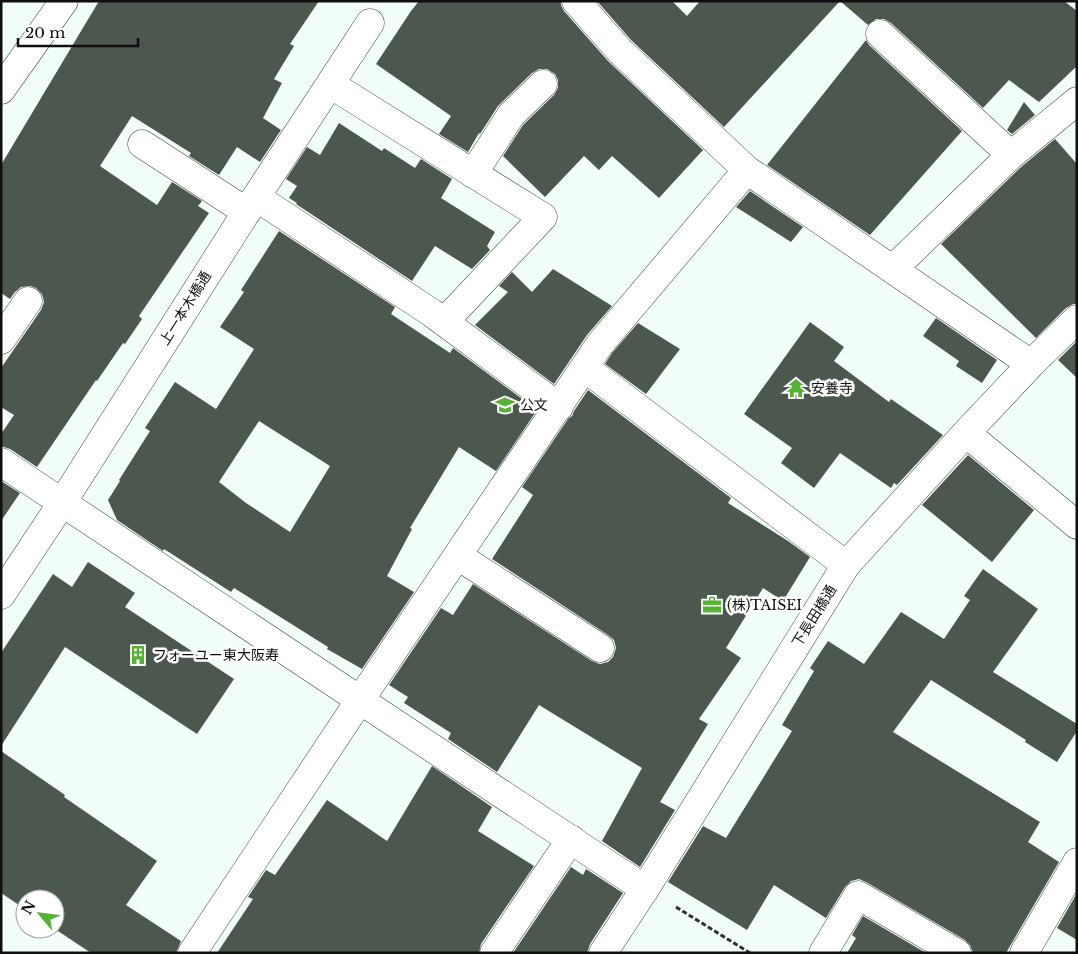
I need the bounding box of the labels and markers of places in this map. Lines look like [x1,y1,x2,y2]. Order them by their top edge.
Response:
temple icon: 安養寺 [785,377,807,399]
place label: 安養寺 [811,379,853,397]
school or university icon: 公文 [494,394,516,416]
place label: 公文 [520,396,548,414]
office icon: (株)TAISEI [701,594,723,616]
place label: (株)TAISEI [727,596,802,614]
building icon: フォーユー東大阪寿 [127,644,149,666]
place label: フォーユー東大阪寿 [153,646,279,664]

